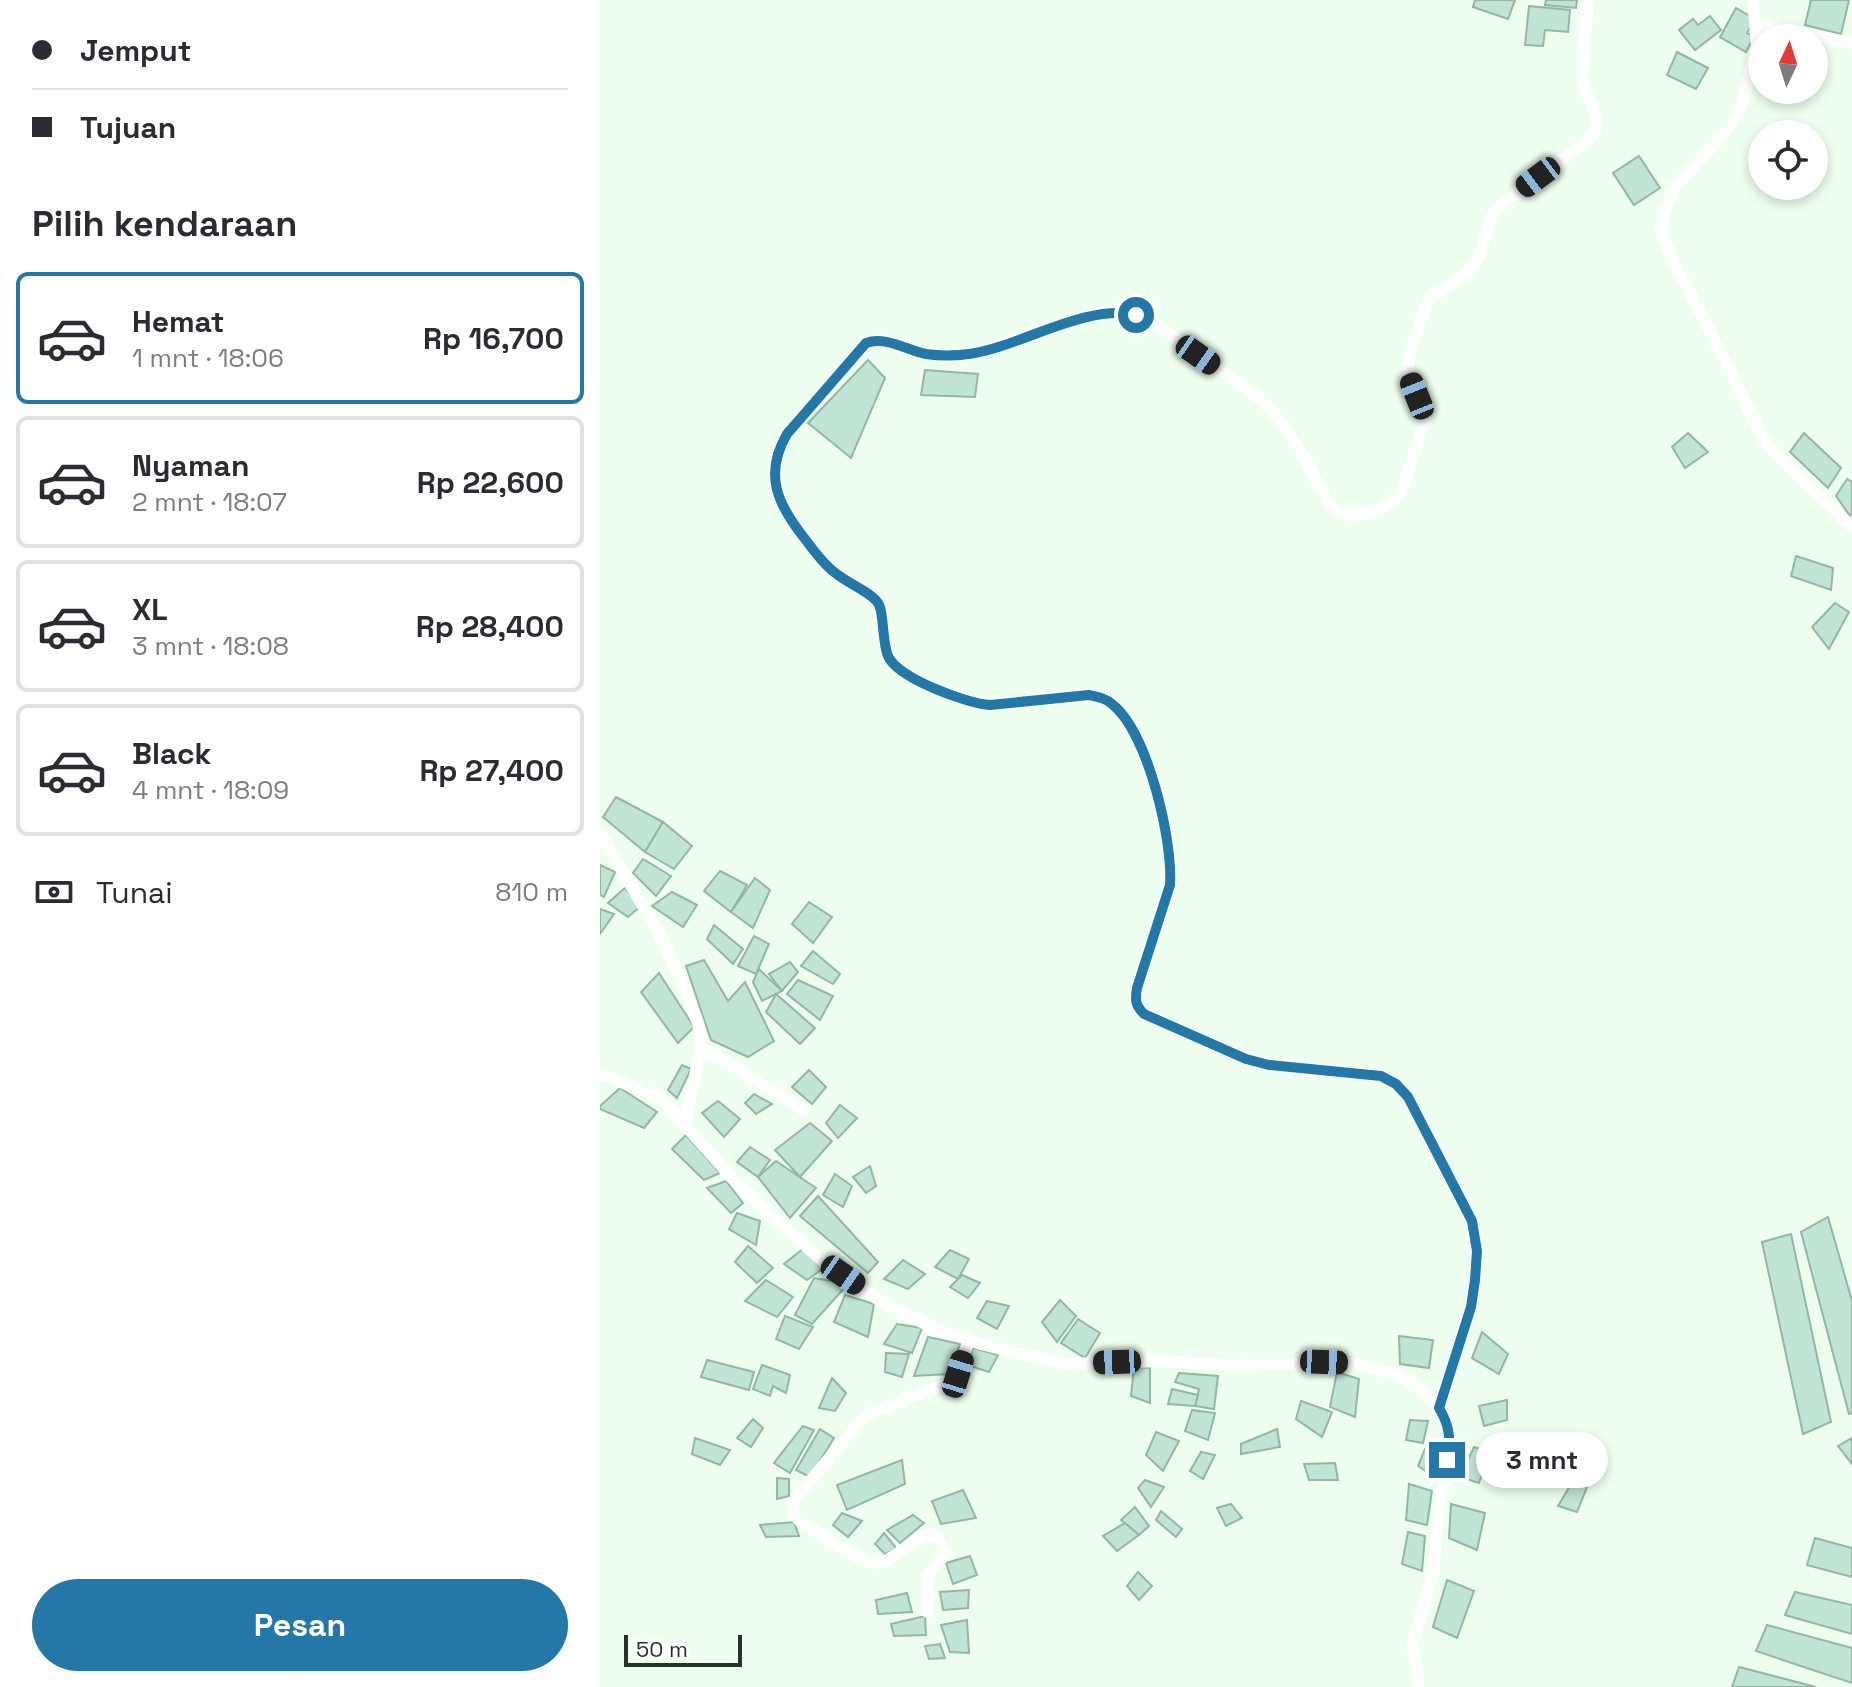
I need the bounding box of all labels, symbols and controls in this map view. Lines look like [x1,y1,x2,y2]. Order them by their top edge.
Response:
north arrow [1748,24,1828,104]
map controls [1748,24,1828,200]
text: Jemput [80,31,191,70]
text: Tujuan [80,108,176,147]
button: locate [1748,120,1828,200]
car [1512,153,1564,201]
text: Pilih kendaraan [32,201,297,247]
route start [1118,297,1154,333]
icon: car [36,302,108,374]
text: Hemat [132,302,225,341]
text: Rp 16,700 [423,319,564,358]
car [1171,331,1225,379]
text: 1 mnt · 18:06 [132,341,284,375]
car [1397,369,1437,423]
icon: car [36,446,108,518]
text: Nyaman [132,446,249,485]
text: Rp 22,600 [417,463,564,502]
text: 2 mnt · 18:07 [132,485,287,519]
icon: car [36,590,108,662]
text: XL [132,590,168,629]
text: Rp 28,400 [416,607,564,646]
text: 3 mnt · 18:08 [132,629,289,663]
icon: car [36,734,108,806]
text: Black [132,734,211,773]
text: Rp 27,400 [419,751,564,790]
text: 4 mnt · 18:09 [132,773,289,807]
icon: cash [32,870,76,914]
text: Tunai [96,873,173,912]
text: 810 m [495,875,568,909]
car [816,1251,870,1299]
car [940,1348,976,1400]
car [1093,1349,1141,1375]
car [1300,1349,1348,1375]
callout: 3 mnt [1475,1432,1607,1488]
route end [1429,1442,1465,1478]
text: 3 mnt [1506,1443,1578,1477]
button: Pesan [32,1579,568,1671]
scale bar [624,1631,742,1667]
text: 50 m [636,1635,688,1663]

